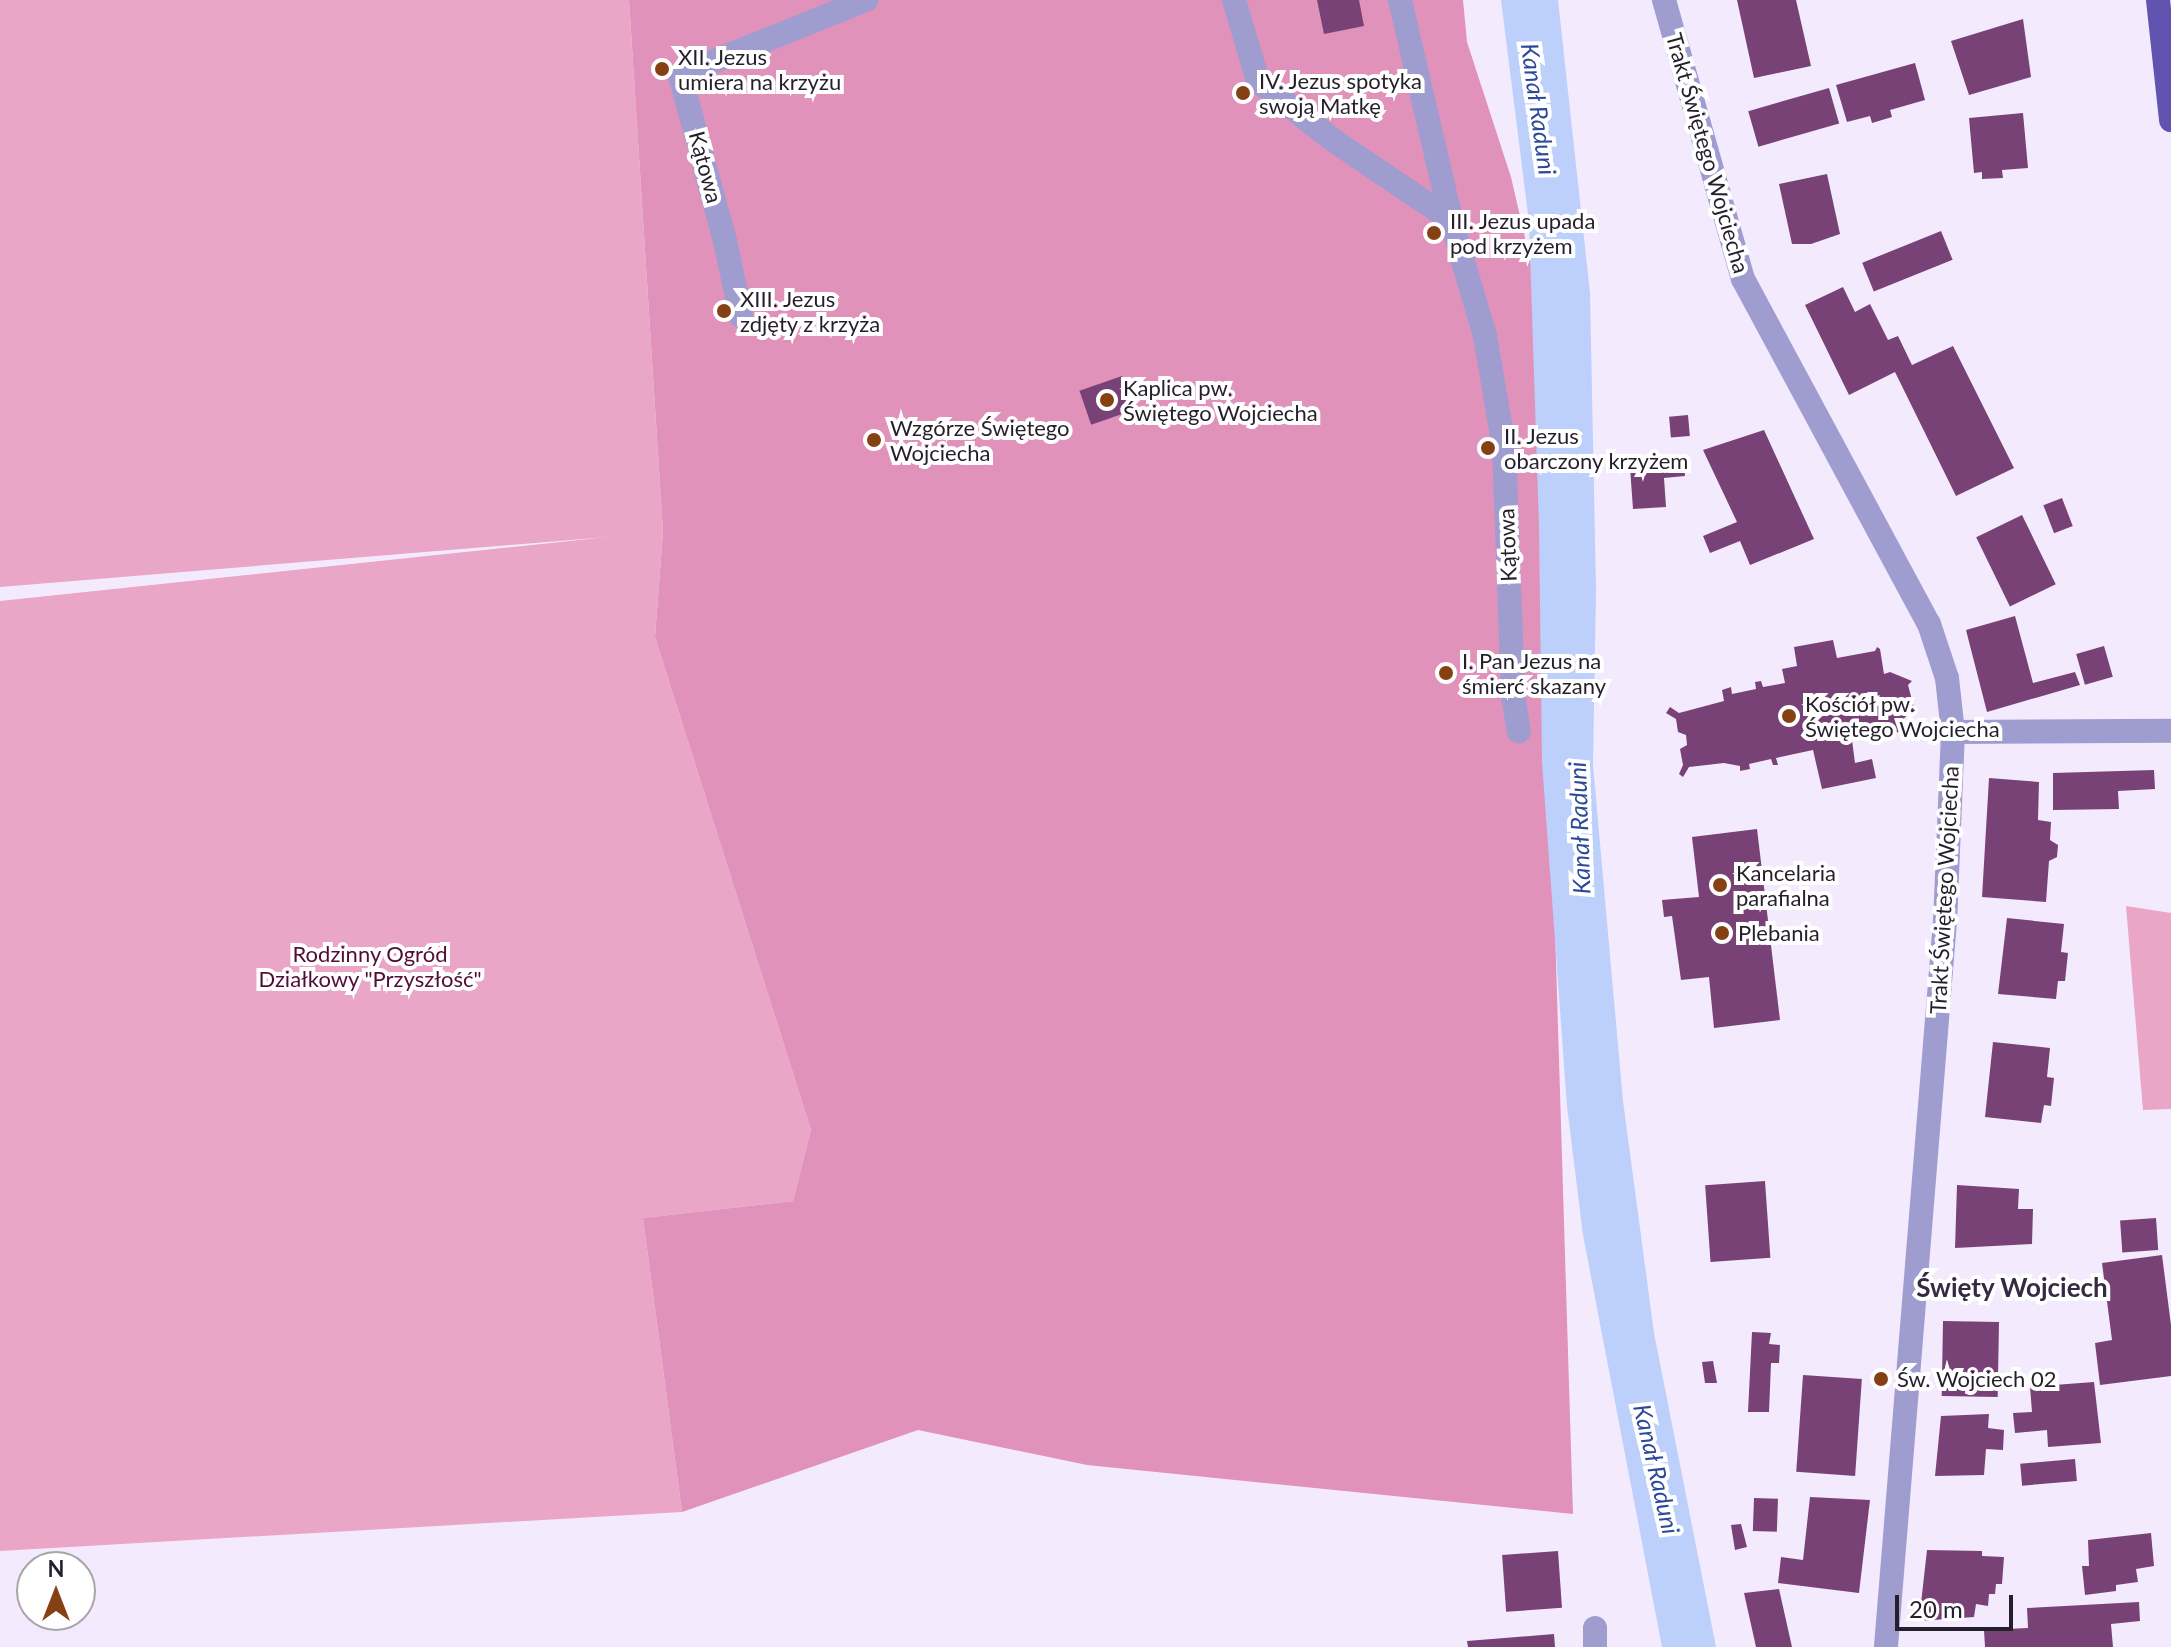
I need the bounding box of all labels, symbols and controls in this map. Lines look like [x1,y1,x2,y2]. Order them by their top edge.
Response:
street label: Trakt Świętego Wojciecha [1661,30,1755,276]
water label: Kanał Raduni [1515,41,1563,177]
place label: XII. Jezus umiera na krzyżu [678,43,841,94]
marker: XII. Jezus umiera na krzyżu [653,60,671,78]
place label: IV. Jezus spotyka swoją Matkę [1259,67,1423,118]
marker: IV. Jezus spotyka swoją Matkę [1234,84,1252,102]
street label: Kątowa [684,128,728,206]
place label: III. Jezus upada pod krzyżem [1450,207,1596,258]
marker: III. Jezus upada pod krzyżem [1425,224,1443,242]
place label: XIII. Jezus zdjęty z krzyża [740,285,881,336]
marker: XIII. Jezus zdjęty z krzyża [715,302,733,320]
place label: Kaplica pw. Świętego Wojciecha [1123,374,1318,426]
marker: Kaplica pw. Świętego Wojciecha [1098,391,1116,409]
place label: Wzgórze Świętego Wojciecha [890,414,1070,466]
place label: II. Jezus obarczony krzyżem [1504,422,1689,474]
marker: Wzgórze Świętego Wojciecha [865,431,883,449]
marker: II. Jezus obarczony krzyżem [1479,439,1497,457]
street label: Kątowa [1493,508,1521,582]
place label: I. Pan Jezus na śmierć skazany [1462,647,1606,698]
marker: I. Pan Jezus na śmierć skazany [1437,664,1455,682]
place label: Kościół pw. Świętego Wojciecha [1805,690,2000,742]
marker: Kościół pw. Świętego Wojciecha [1780,707,1798,725]
water label: Kanał Raduni [1562,761,1596,895]
street label: Trakt Świętego Wojciecha [1924,765,1964,1015]
place label: Kancelaria parafialna [1736,859,1836,910]
marker: Kancelaria parafialna [1711,876,1729,894]
place label: Plebania [1738,920,1820,946]
marker: Plebania [1713,924,1731,942]
park label: Rodzinny Ogród Działkowy "Przyszłość" [258,940,482,992]
district label: Święty Wojciech [1916,1272,2108,1304]
place label: Św. Wojciech 02 [1897,1366,2057,1392]
marker: Św. Wojciech 02 [1872,1370,1890,1388]
water label: Kanał Raduni [1628,1401,1686,1537]
north arrow [16,1551,96,1631]
text: N [48,1555,64,1582]
scale bar [1899,1579,2017,1629]
text: 20 m [1909,1594,1963,1623]

